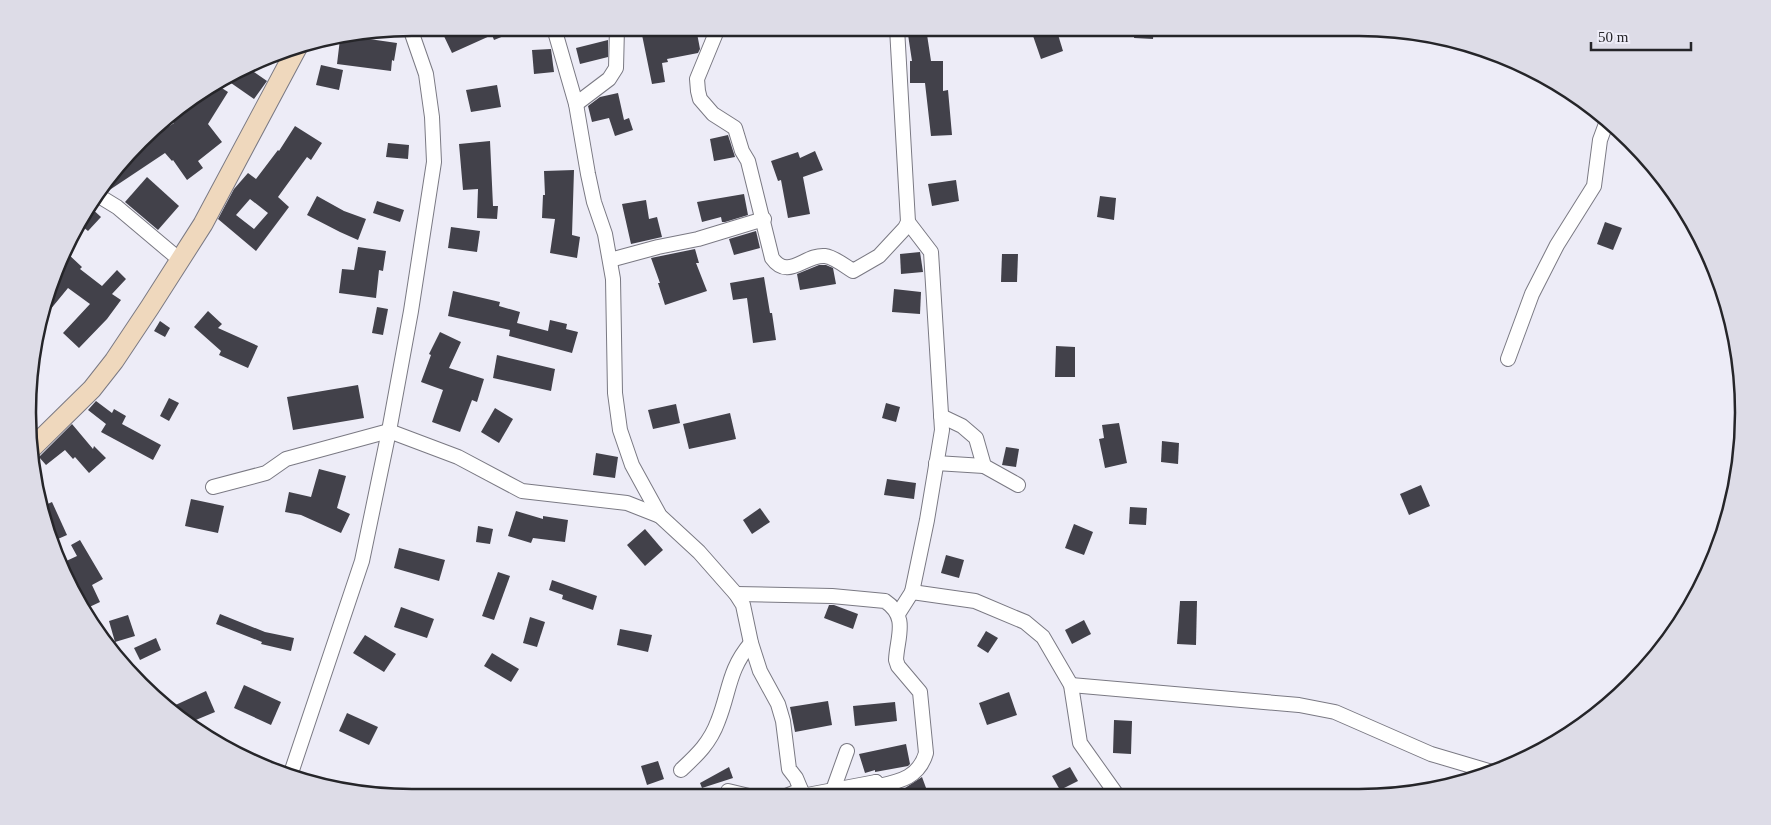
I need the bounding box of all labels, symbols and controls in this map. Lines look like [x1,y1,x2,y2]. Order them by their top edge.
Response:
scale bar [1591,20,1691,52]
text: 50 m [1598,29,1629,45]

